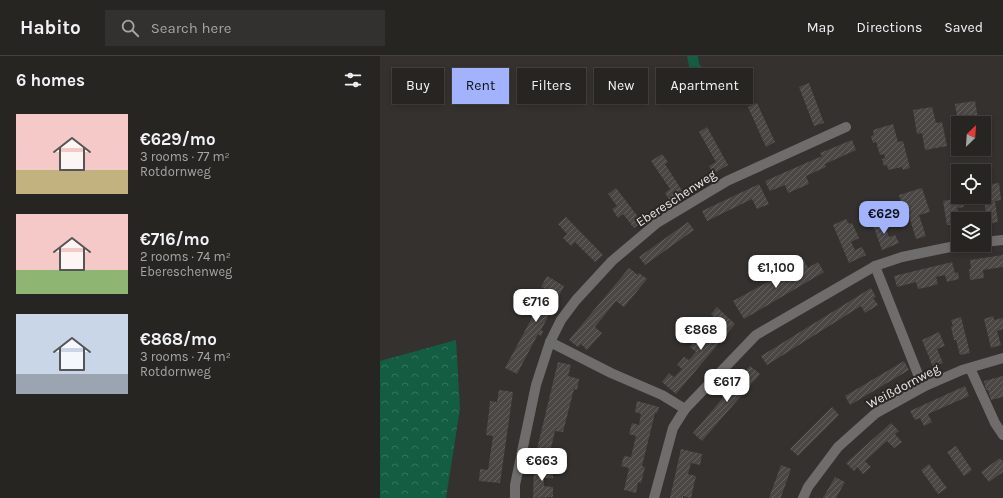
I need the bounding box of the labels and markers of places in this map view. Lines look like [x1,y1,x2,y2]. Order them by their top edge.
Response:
pin: €629 [860,201,908,235]
pin: €1,100 [743,255,809,289]
pin: €716 [512,289,560,323]
pin: €868 [677,317,725,351]
pin: €617 [703,369,751,403]
pin: €663 [518,448,566,482]

